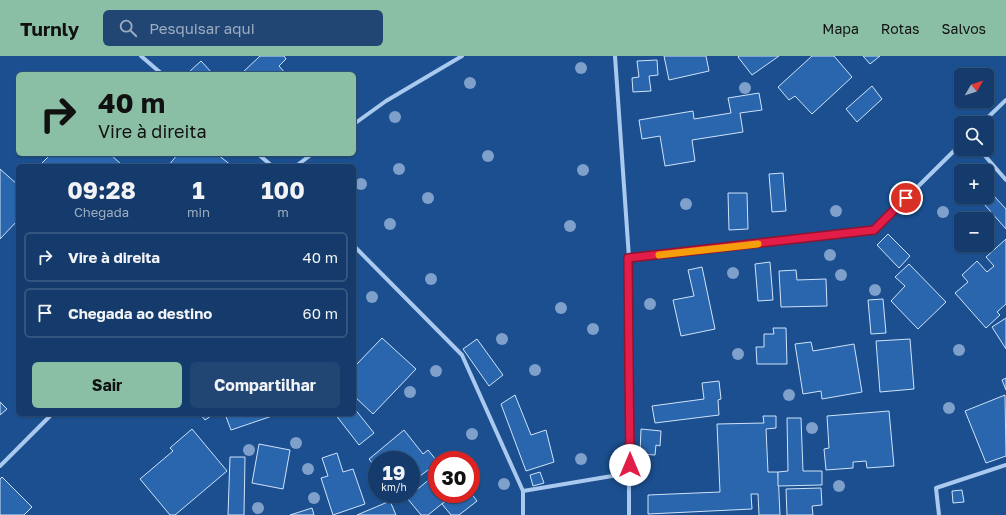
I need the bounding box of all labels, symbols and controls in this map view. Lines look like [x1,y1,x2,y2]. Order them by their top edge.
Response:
search box [103,10,383,46]
text: Turnly [20,17,79,40]
icon: search [117,17,139,39]
text: Pesquisar aqui [149,19,255,37]
text: Mapa [822,20,859,37]
text: Rotas [881,20,920,37]
text: Salvos [942,20,986,37]
north arrow [954,68,994,108]
map controls [954,68,994,252]
text: 40 m [98,86,165,119]
icon: right [32,88,84,140]
button: search [954,116,994,156]
text: Vire à direita [98,120,207,142]
button: + [954,164,994,204]
text: 09:28 [67,175,136,204]
text: 1 [192,175,205,204]
text: 100 [261,175,305,204]
pin [889,181,923,215]
icon: arrive [895,187,917,209]
text: Chegada [74,204,129,220]
text: min [187,204,210,220]
text: m [277,204,289,220]
button: − [954,212,994,252]
icon: right [34,246,56,268]
text: Vire à direita [68,248,160,266]
text: 40 m [303,248,338,266]
icon: arrive [34,302,56,324]
text: Chegada ao destino [68,304,212,322]
text: 60 m [303,304,338,322]
button: Sair [32,362,182,408]
button: Compartilhar [190,362,340,408]
position arrow [609,444,651,486]
speed limit sign: 30 [428,451,480,503]
text: 19 [382,460,405,484]
text: km/h [381,481,407,493]

